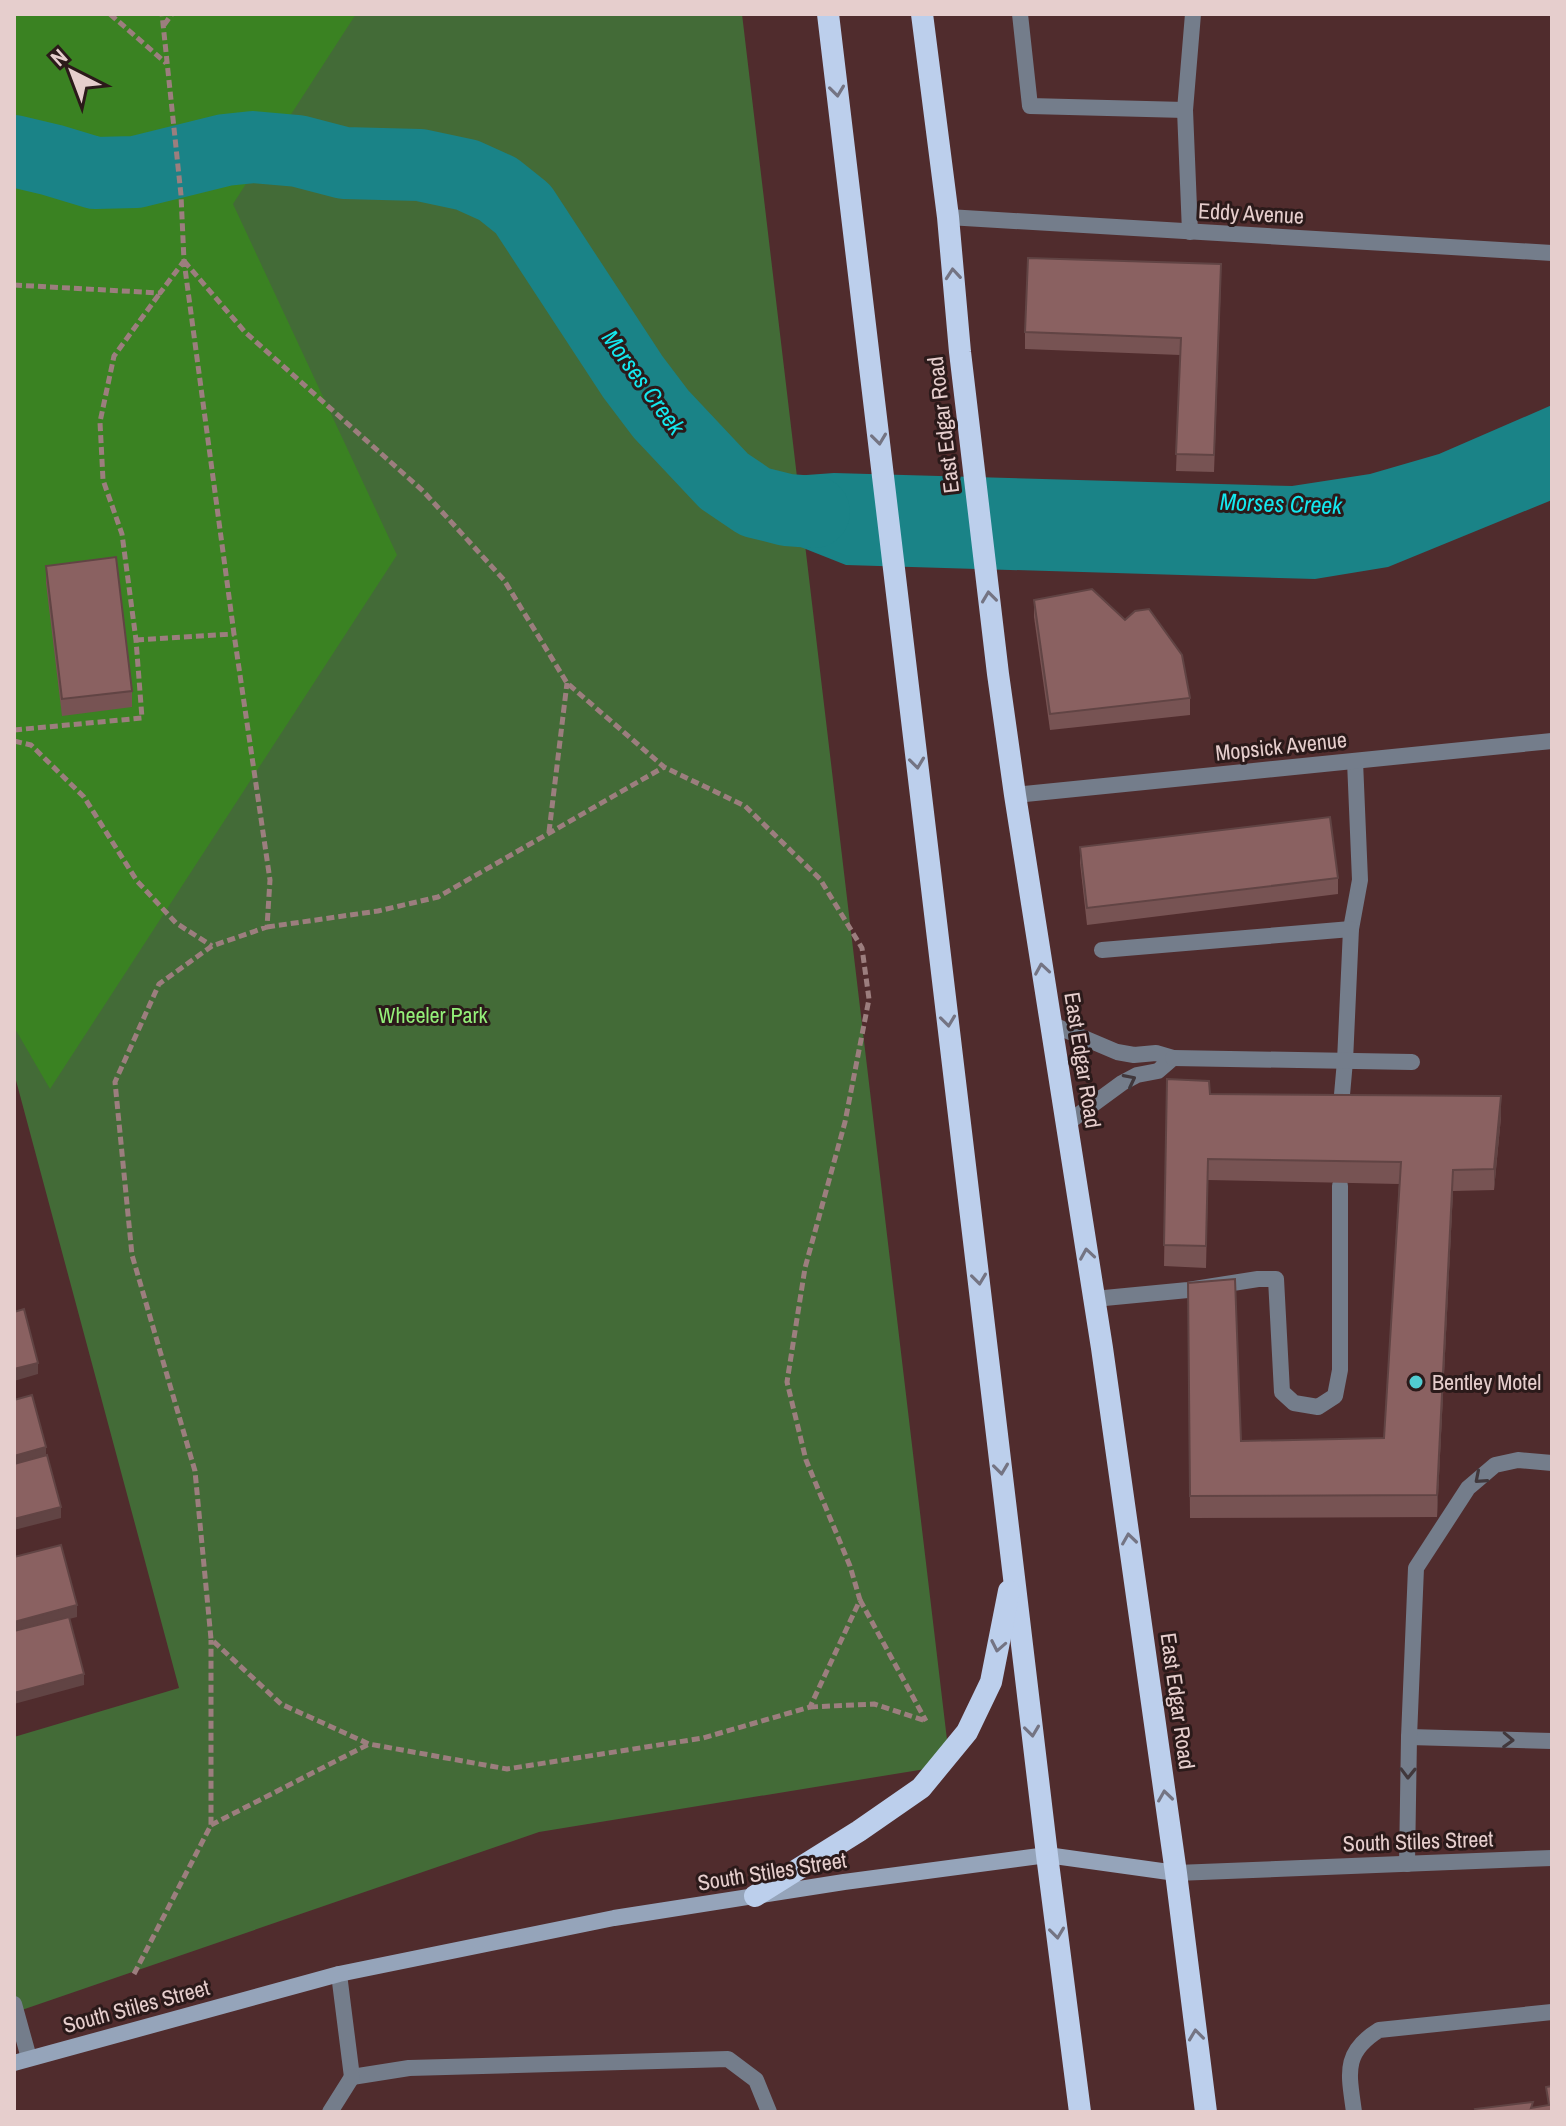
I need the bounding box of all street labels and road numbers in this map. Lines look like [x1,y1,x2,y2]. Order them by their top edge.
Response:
street label: Eddy Avenue [1197,195,1305,231]
street label: East Edgar Road [920,355,966,495]
street label: Mopsick Avenue [1214,724,1348,768]
street label: East Edgar Road [1057,990,1109,1130]
street label: East Edgar Road [1154,1631,1202,1771]
street label: South Stiles Street [1342,1823,1494,1859]
street label: South Stiles Street [695,1844,849,1898]
street label: South Stiles Street [59,1972,213,2040]

